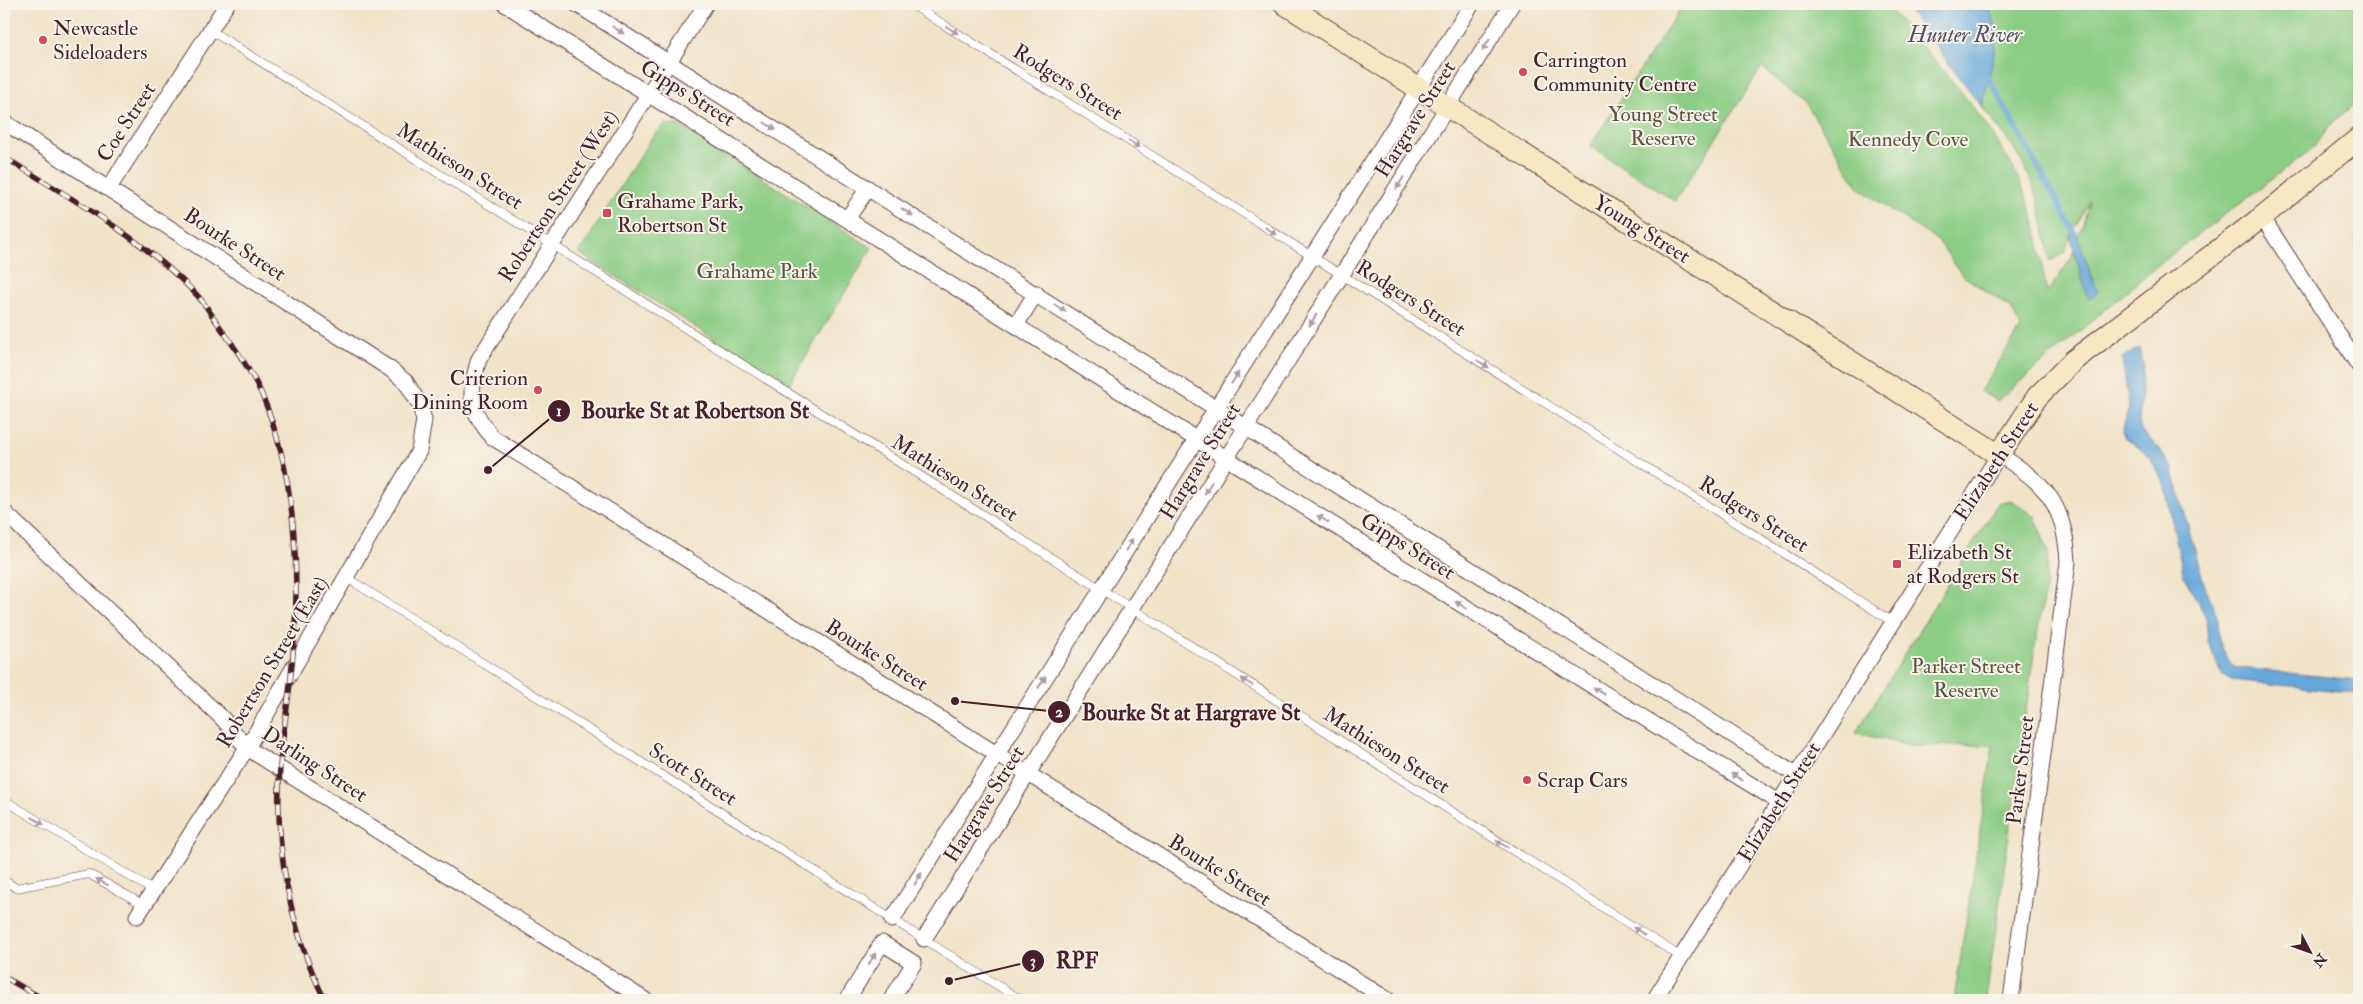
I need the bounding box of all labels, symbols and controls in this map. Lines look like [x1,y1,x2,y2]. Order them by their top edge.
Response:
place label: Newcastle Sideloaders [53,15,147,66]
water label: Hunter River [1907,21,2024,49]
one-way arrow [611,25,624,34]
one-way arrow [946,25,959,34]
marker: Newcastle Sideloaders [37,34,49,46]
street label: Rodgers Street [1008,38,1128,127]
one-way arrow [1482,39,1491,52]
place label: Carrington Community Centre [1533,47,1697,98]
street label: Gipps Street [635,54,740,133]
street label: Hargrave Street [1369,56,1462,183]
marker: Carrington Community Centre [1517,66,1529,78]
street label: Coe Street [91,77,162,167]
park label: Young Street Reserve [1608,101,1718,152]
street label: Robertson Street (West) [493,105,624,288]
street label: Mathieson Street [391,117,528,216]
one-way arrow [763,121,776,131]
park label: Kennedy Cove [1848,126,1968,153]
one-way arrow [1127,140,1141,149]
one-way arrow [1395,176,1405,189]
place label: Grahame Park, Robertson St [617,188,743,239]
street label: Young Street [1588,189,1696,270]
street label: Bourke Street [179,201,291,287]
marker: Grahame Park, Robertson St [601,207,613,219]
one-way arrow [901,208,914,217]
one-way arrow [1265,227,1278,236]
street label: Rodgers Street [1351,254,1471,343]
park label: Grahame Park [696,258,818,285]
one-way arrow [1053,304,1066,313]
one-way arrow [1309,314,1318,327]
one-way arrow [1477,359,1490,369]
place label: Criterion Dining Room [412,365,528,416]
one-way arrow [1230,371,1240,385]
marker: Criterion Dining Room [532,384,544,396]
callout: Bourke St at Robertson St [546,392,820,429]
street label: Elizabeth Street [1948,396,2045,526]
text: Bourke St at Robertson St [581,397,810,425]
street label: Hargrave Street [1154,398,1247,525]
text: 1 [556,402,562,421]
street label: Mathieson Street [886,429,1023,528]
street label: Rodgers Street [1694,470,1814,559]
one-way arrow [1204,481,1213,494]
street label: Gipps Street [1355,507,1460,586]
one-way arrow [1317,514,1330,524]
one-way arrow [1125,538,1134,551]
place label: Elizabeth St at Rodgers St [1907,539,2019,590]
marker: Elizabeth St at Rodgers St [1891,558,1903,570]
street label: Robertson Street (East) [211,572,334,753]
one-way arrow [1455,600,1468,609]
street label: Bourke Street [820,613,933,698]
park label: Parker Street Reserve [1911,653,2021,704]
one-way arrow [1038,676,1047,689]
one-way arrow [1240,677,1254,686]
one-way arrow [1593,686,1606,695]
callout: Bourke St at Hargrave St [1046,694,1310,731]
text: Bourke St at Hargrave St [1082,699,1301,728]
street label: Mathieson Street [1318,701,1455,800]
text: 2 [1055,703,1063,722]
street label: Parker Street [2000,714,2041,826]
street label: Darling Street [257,720,373,809]
street label: Scott Street [644,737,742,812]
street label: Elizabeth Street [1732,737,1827,867]
street label: Hargrave Street [938,741,1031,868]
place label: Scrap Cars [1537,767,1628,794]
one-way arrow [1731,772,1744,781]
marker: Scrap Cars [1521,774,1533,786]
one-way arrow [31,816,44,825]
street label: Bourke Street [1163,828,1276,913]
one-way arrow [1496,839,1509,849]
one-way arrow [913,872,923,885]
one-way arrow [95,877,108,886]
north arrow [2286,926,2336,976]
one-way arrow [1633,927,1646,936]
callout: RPF [1020,942,1108,979]
text: RPF [1056,947,1098,975]
text: N [2309,949,2331,971]
one-way arrow [868,952,877,965]
text: 3 [1030,952,1036,971]

